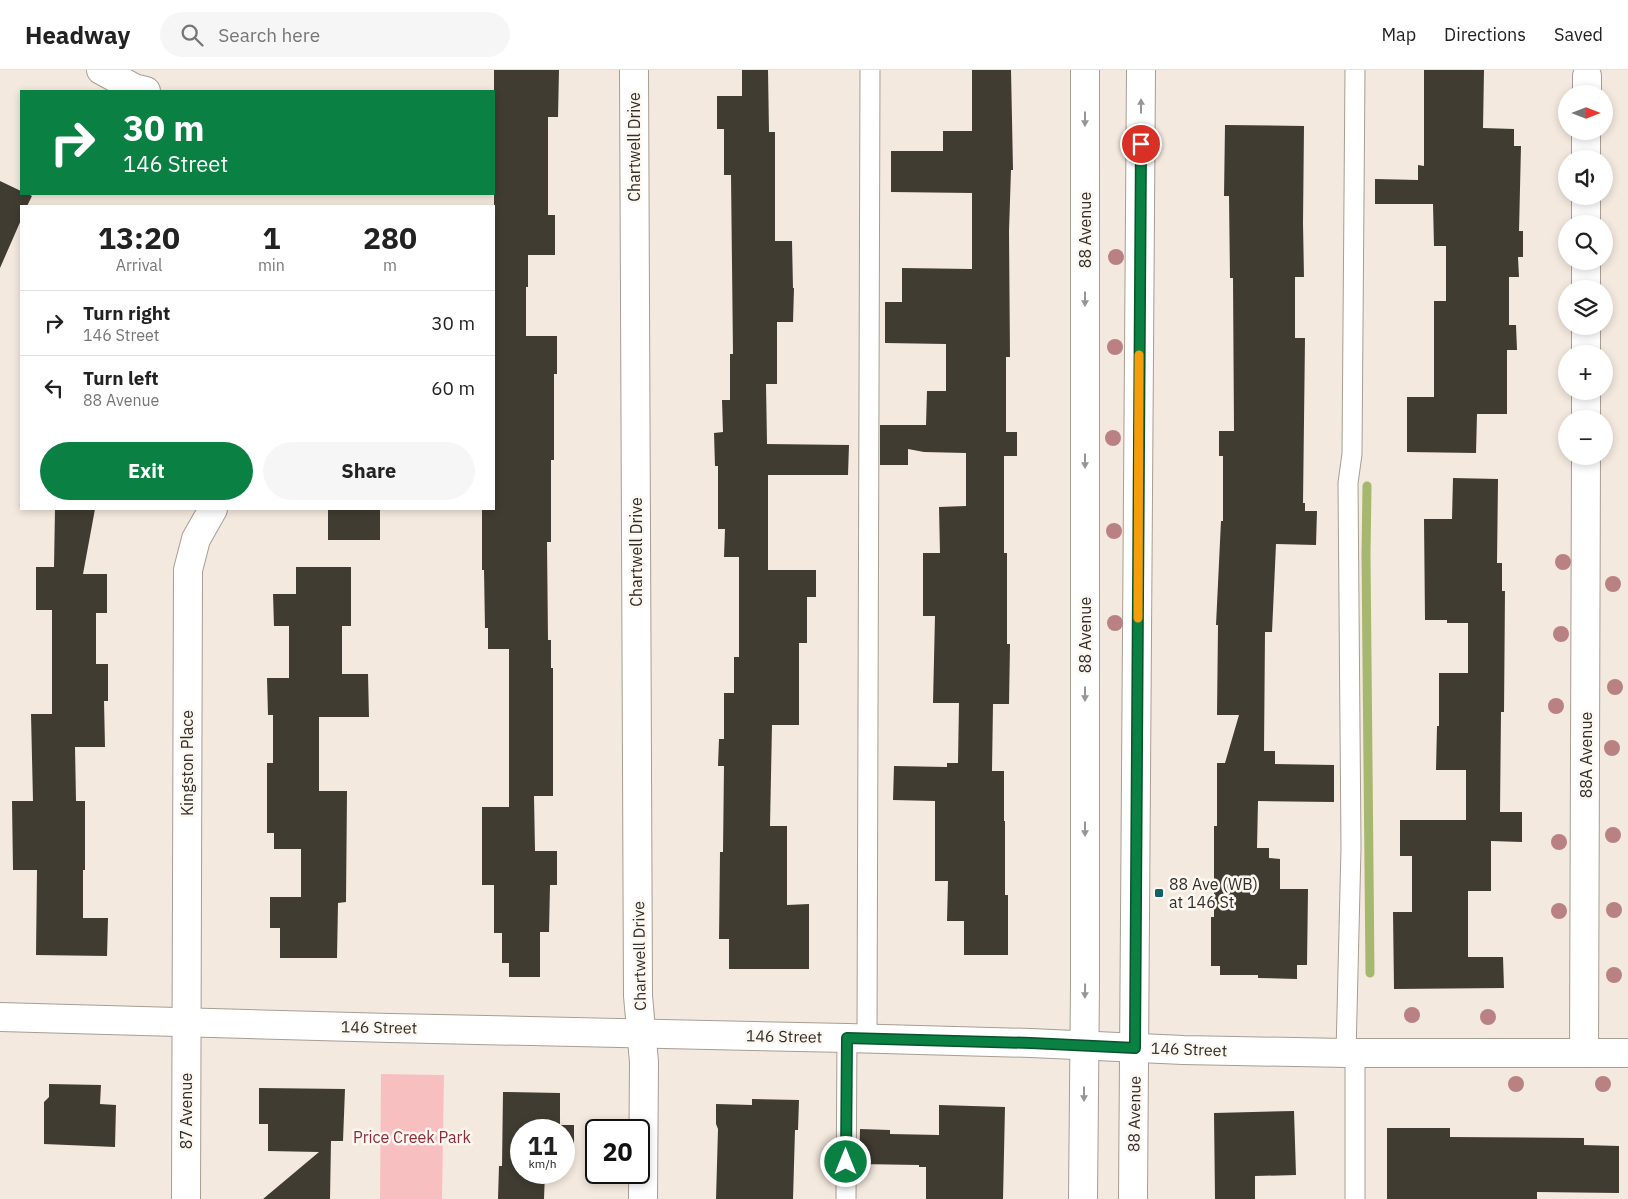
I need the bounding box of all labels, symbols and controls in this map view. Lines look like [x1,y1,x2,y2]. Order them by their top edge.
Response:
search box [160,12,510,57]
text: Headway [25,19,130,51]
icon: search [178,21,206,49]
text: Search here [218,23,320,47]
text: Map [1381,23,1416,46]
text: Directions [1444,23,1526,46]
text: Saved [1554,23,1603,46]
north arrow [1558,85,1612,140]
map controls [1558,85,1613,465]
street label: Chartwell Drive [624,92,644,202]
one-way arrow [1137,98,1145,114]
text: 30 m [123,105,205,151]
icon: right [40,110,105,175]
one-way arrow [1081,111,1089,127]
pin [1120,123,1162,165]
icon: arrive [1127,130,1155,158]
text: 146 Street [123,149,228,178]
button: sound [1558,150,1613,205]
street label: 88 Avenue [1075,192,1095,268]
button: search [1558,215,1613,270]
text: 13:20 [98,218,180,257]
text: 1 [262,218,280,257]
text: 280 [363,218,417,257]
text: Arrival [116,255,162,275]
text: min [258,255,285,275]
text: m [383,255,397,275]
button: layers [1558,280,1613,335]
one-way arrow [1081,291,1089,307]
text: Turn right [83,301,170,325]
icon: right [40,309,68,337]
text: 30 m [431,311,475,335]
text: 146 Street [83,325,159,345]
button: + [1558,345,1613,400]
text: Turn left [83,366,159,390]
icon: left [40,374,68,402]
text: 60 m [431,376,475,400]
text: 88 Avenue [83,390,159,410]
button: − [1558,410,1613,465]
button: Exit [40,442,253,500]
button: Share [263,442,475,500]
one-way arrow [1081,453,1089,469]
street label: Chartwell Drive [626,497,646,607]
street label: 88 Avenue [1075,597,1095,673]
one-way arrow [1081,686,1089,702]
street label: Kingston Place [177,710,197,816]
street label: 88A Avenue [1576,711,1596,798]
one-way arrow [1081,821,1089,837]
place label: 88 Ave (WB) at 146 St [1169,874,1258,912]
marker: 88 Ave (WB) at 146 St [1153,887,1165,899]
street label: Chartwell Drive [628,901,650,1011]
one-way arrow [1081,983,1089,999]
street label: 146 Street [341,1016,417,1038]
street label: 146 Street [746,1025,822,1047]
street label: 146 Street [1150,1038,1228,1060]
street label: 87 Avenue [176,1073,196,1149]
street label: 88 Avenue [1123,1075,1145,1152]
one-way arrow [1080,1086,1088,1102]
speed limit sign: 20 [585,1119,650,1184]
park label: Price Creek Park [353,1127,471,1147]
text: 11 [527,1129,558,1162]
position arrow [819,1135,871,1187]
text: km/h [528,1156,557,1171]

